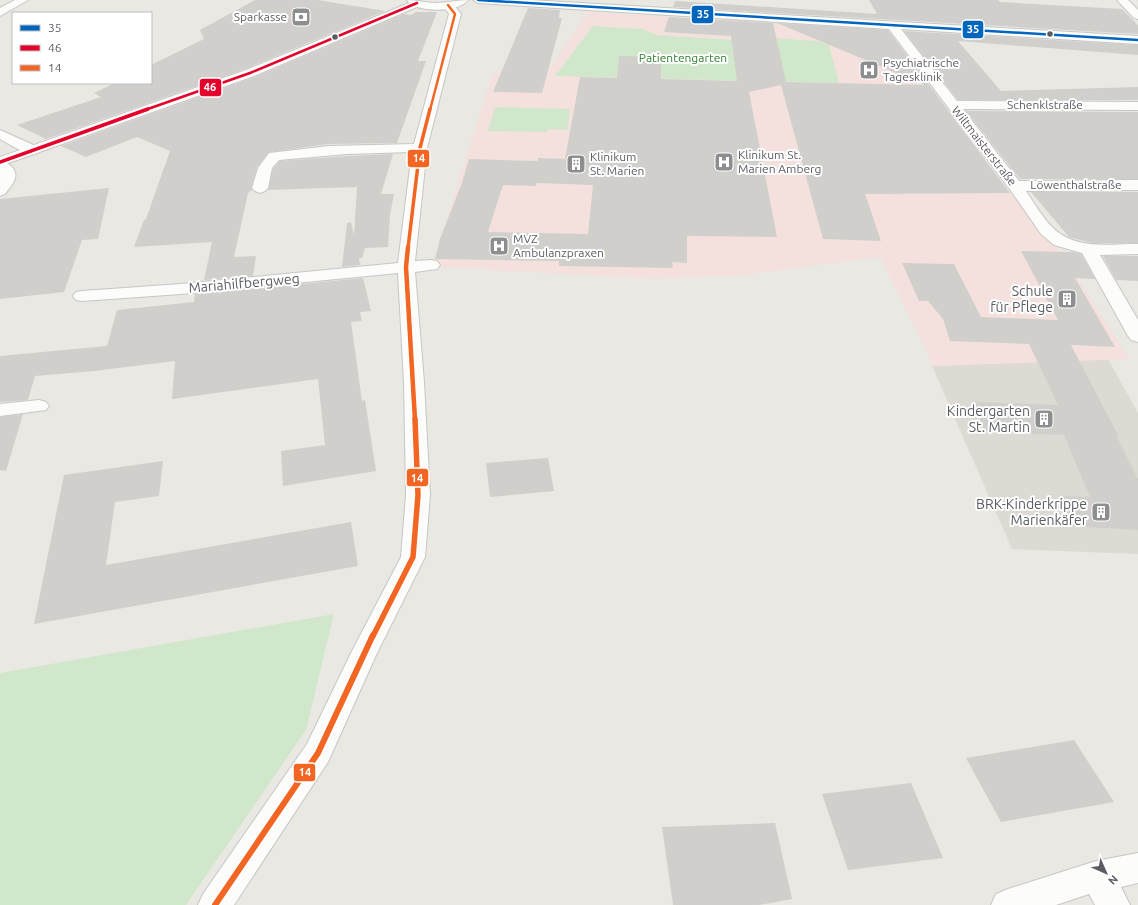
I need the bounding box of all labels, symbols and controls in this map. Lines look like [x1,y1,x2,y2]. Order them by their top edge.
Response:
line badge: 35 [691,5,714,24]
bank icon: Sparkasse [290,6,312,28]
text: 35 [697,8,709,20]
place label: Sparkasse [234,10,287,23]
legend [12,12,152,84]
line badge: 35 [962,20,984,39]
text: 35 [48,21,62,34]
text: 35 [967,23,979,35]
unlabelled marker [1045,29,1055,39]
unlabelled marker [330,32,340,42]
text: 46 [48,41,62,54]
park label: Patientengarten [639,51,727,64]
place label: Psychiatrische Tagesklinik [883,56,959,83]
hospital icon: Psychiatrische Tagesklinik [858,59,880,81]
text: 14 [48,61,62,74]
line badge: 46 [199,78,222,97]
text: 46 [204,81,216,93]
street label: Schenklstraße [1007,98,1083,111]
street label: Wiltmaisterstraße [949,103,1019,188]
place label: Klinikum St. Marien Amberg [738,148,822,175]
line badge: 14 [407,149,430,168]
place label: Klinikum St. Marien [590,150,644,177]
hospital icon: Klinikum St. Marien Amberg [713,151,735,173]
text: 14 [413,152,425,164]
building icon: Klinikum St. Marien [565,153,587,175]
street label: Löwenthalstraße [1030,178,1122,191]
place label: MVZ Ambulanzpraxen [513,232,604,259]
hospital icon: MVZ Ambulanzpraxen [488,235,510,257]
street label: Mariahilfbergweg [188,270,300,296]
place label: Schule für Pflege [990,283,1053,315]
building icon: Schule für Pflege [1056,288,1078,310]
place label: Kindergarten St. Martin [947,403,1030,435]
building icon: Kindergarten St. Martin [1033,408,1055,430]
line badge: 14 [406,468,429,487]
text: 14 [411,472,423,484]
place label: BRK-Kinderkrippe Marienkäfer [976,496,1088,528]
building icon: BRK-Kinderkrippe Marienkäfer [1090,501,1112,523]
line badge: 14 [293,763,316,782]
text: 14 [299,766,311,778]
north arrow [1086,853,1126,893]
text: N [1106,873,1120,887]

